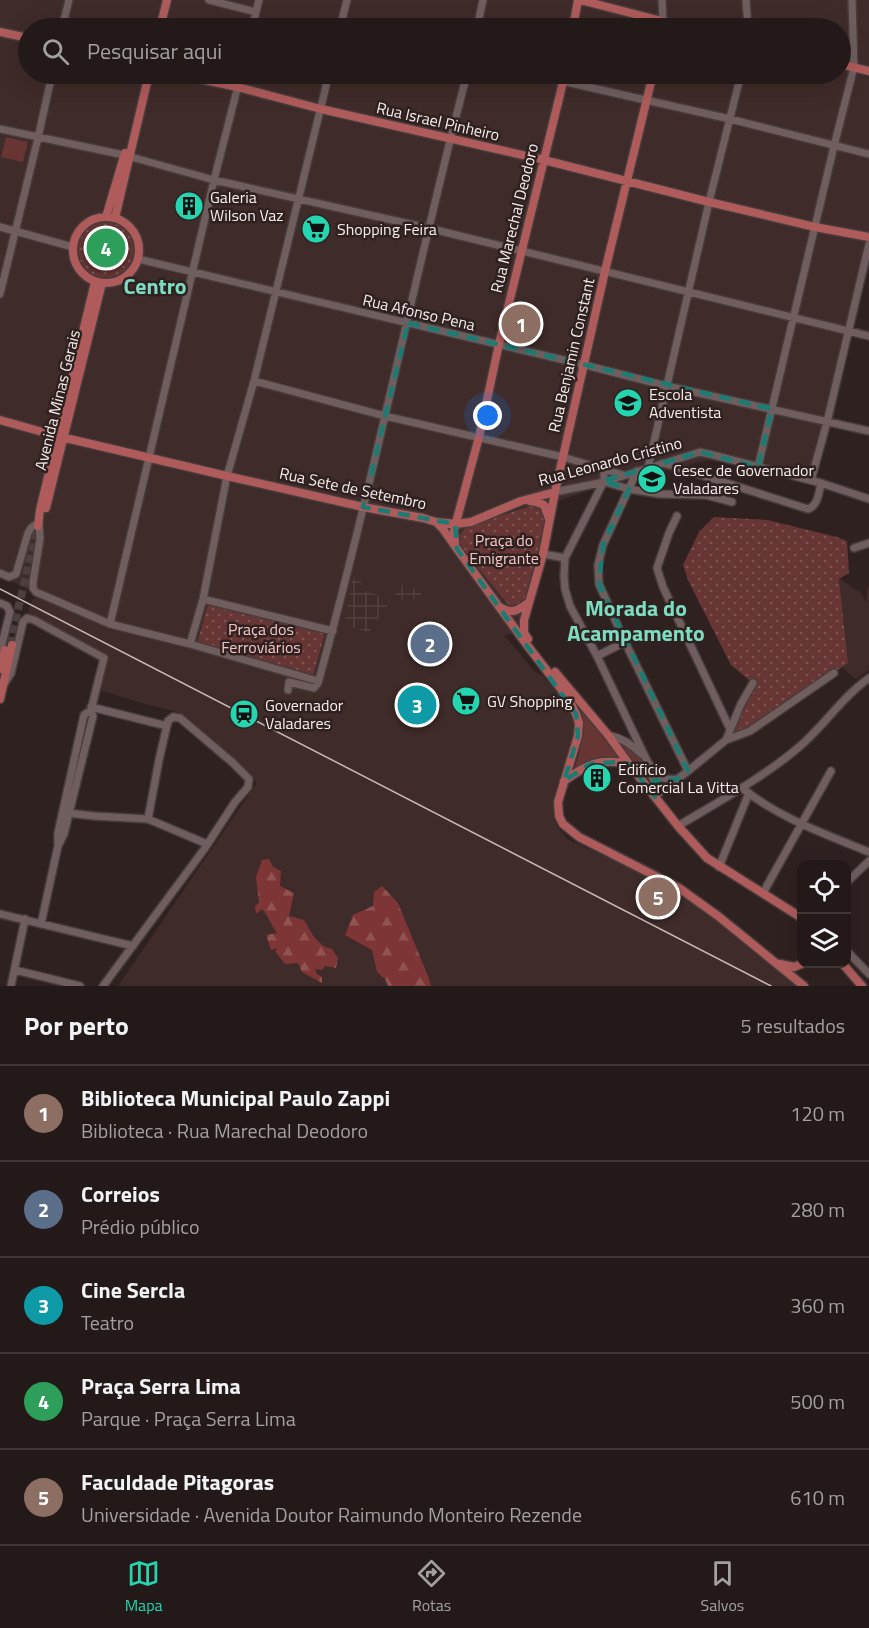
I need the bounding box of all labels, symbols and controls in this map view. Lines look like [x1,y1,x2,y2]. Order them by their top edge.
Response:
search box [18,18,851,84]
text: Pesquisar aqui [87,34,222,68]
icon: search [39,35,72,68]
street label: Rua Israel Pinheiro [374,95,502,147]
street label: Rua Marechal Deodoro [484,141,544,295]
place label: Galeria Wilson Vaz [210,185,284,227]
building icon: Galeria Wilson Vaz [173,190,205,222]
supermarket icon: Shopping Feira [300,213,332,245]
place label: Shopping Feira [337,217,437,241]
pin: 4 [86,226,126,270]
district label: Centro [123,269,187,303]
street label: Rua Benjamin Constant [542,275,601,435]
street label: Rua Afonso Pena [360,287,478,337]
pin: 1 [502,302,540,346]
street label: Avenida Minas Gerais [28,327,86,473]
place label: Escola Adventista [649,382,721,424]
school or university icon: Escola Adventista [612,387,644,419]
your location [473,401,502,430]
street label: Rua Leonardo Cristino [536,430,684,492]
place label: Cesec de Governador Valadares [673,458,815,500]
street label: Rua Sete de Setembro [277,461,429,515]
school or university icon: Cesec de Governador Valadares [636,463,668,495]
park label: Praça do Emigrante [469,528,539,570]
district label: Morada do Acampamento [567,591,705,650]
park label: Praça dos Ferroviários [221,617,301,659]
pin: 2 [410,622,450,666]
pin: 3 [398,682,436,728]
supermarket icon: GV Shopping [450,685,482,717]
place label: GV Shopping [487,689,572,713]
place label: Governador Valadares [265,693,344,735]
station icon: Governador Valadares [228,698,260,730]
place label: Edificio Comercial La Vitta [618,757,739,799]
building icon: Edificio Comercial La Vitta [581,762,613,794]
map controls [797,860,851,968]
button: locate [797,860,851,914]
pin: 5 [638,874,678,920]
button: layers [797,914,851,968]
text: Por perto [24,1006,129,1045]
text: 5 resultados [741,1010,845,1041]
text: Biblioteca Municipal Paulo Zappi [81,1081,390,1115]
text: 1 [38,1098,49,1129]
text: 120 m [790,1098,845,1129]
text: Biblioteca · Rua Marechal Deodoro [81,1115,368,1146]
text: Correios [81,1177,160,1211]
text: 2 [38,1194,49,1225]
text: 280 m [790,1194,845,1225]
text: Prédio público [81,1211,199,1242]
text: Cine Sercla [81,1273,185,1307]
text: 3 [38,1290,49,1321]
text: 360 m [790,1290,845,1321]
text: Teatro [81,1307,134,1338]
text: Praça Serra Lima [81,1369,241,1403]
text: 4 [38,1386,49,1417]
text: 500 m [790,1386,845,1417]
text: Parque · Praça Serra Lima [81,1403,296,1434]
text: Faculdade Pitagoras [81,1465,274,1499]
text: 5 [38,1482,49,1513]
text: 610 m [790,1482,845,1513]
text: Universidade · Avenida Doutor Raimundo Monteiro Rezende [81,1499,582,1530]
tab: Mapa [125,1557,163,1617]
tab: Rotas [412,1557,451,1617]
tab: Salvos [700,1557,744,1617]

